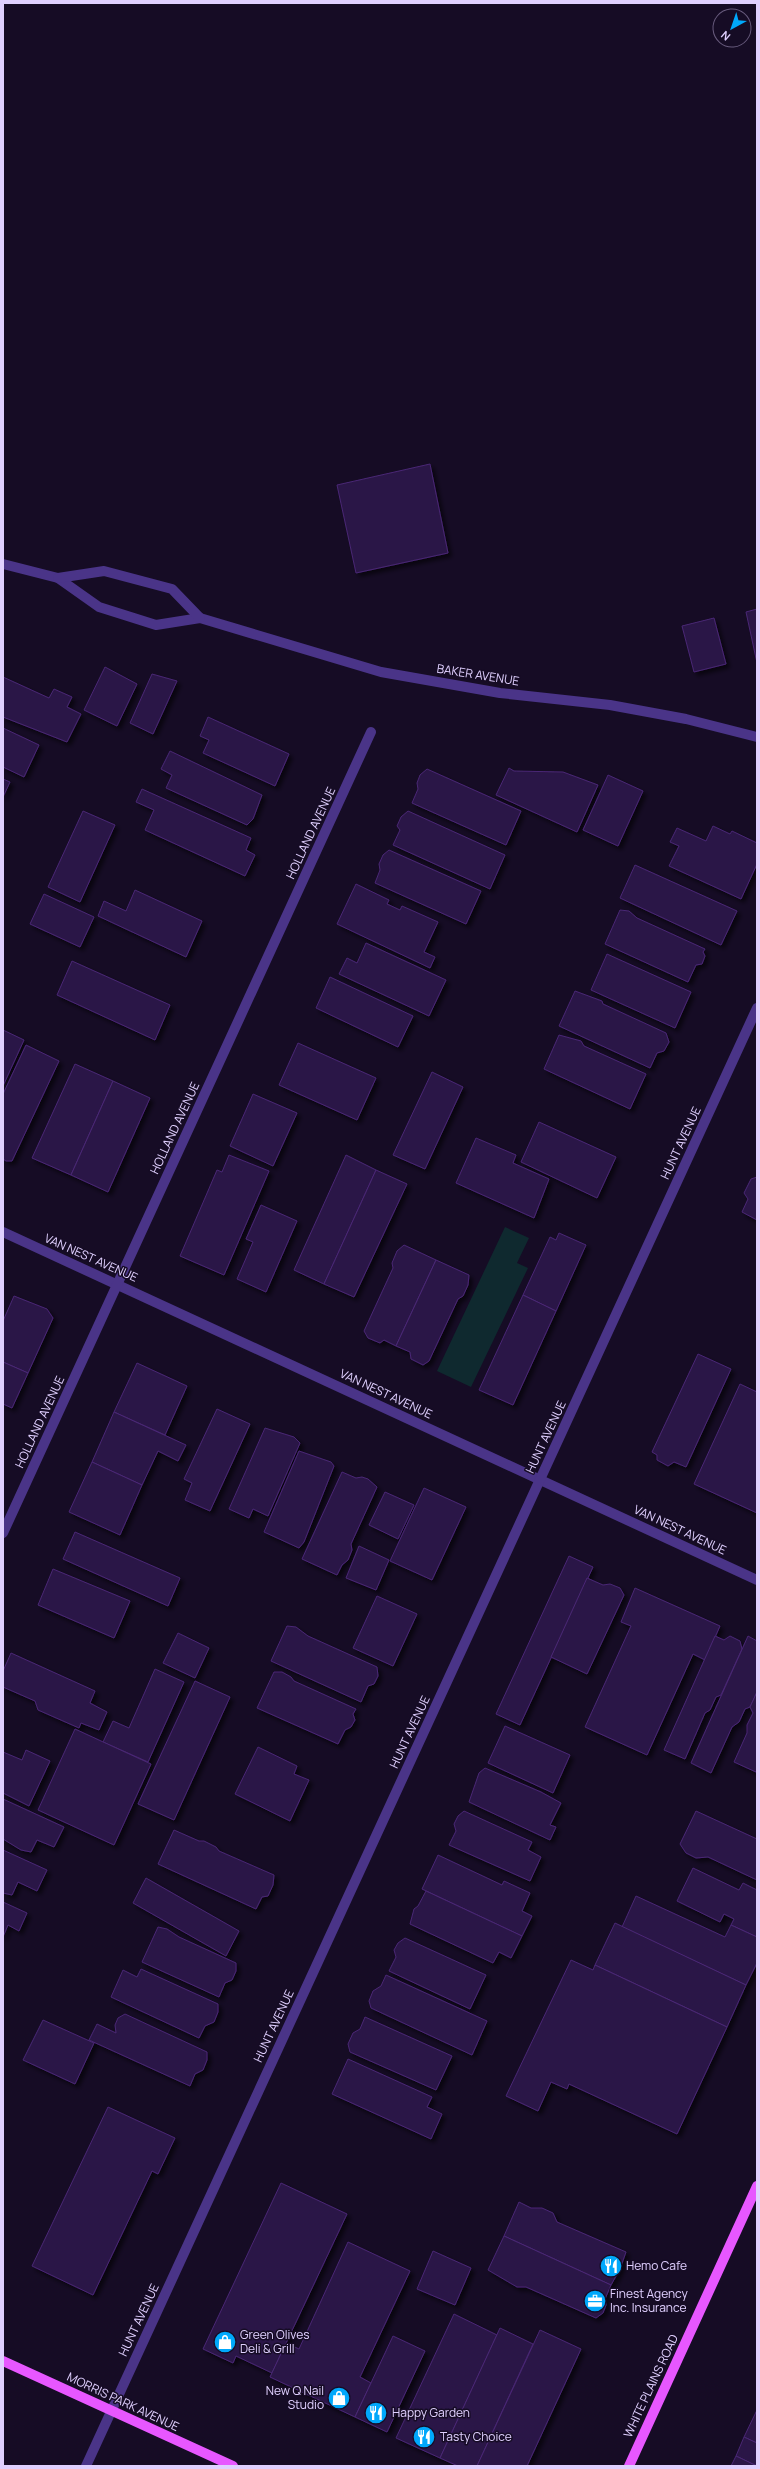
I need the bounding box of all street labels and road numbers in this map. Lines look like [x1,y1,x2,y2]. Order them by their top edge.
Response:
street label: BAKER AVENUE [436,660,521,689]
street label: HOLLAND AVENUE [282,784,339,882]
street label: HOLLAND AVENUE [146,1079,203,1177]
street label: HUNT AVENUE [656,1104,705,1182]
street label: VAN NEST AVENUE [42,1229,141,1286]
street label: VAN NEST AVENUE [337,1365,435,1423]
street label: HOLLAND AVENUE [11,1373,68,1471]
street label: HUNT AVENUE [521,1398,570,1476]
street label: VAN NEST AVENUE [631,1501,729,1559]
street label: HUNT AVENUE [385,1693,434,1771]
street label: HUNT AVENUE [249,1987,298,2065]
street label: HUNT AVENUE [114,2281,163,2359]
street label: WHITE PLAINS ROAD [619,2331,682,2440]
street label: MORRIS PARK AVENUE [64,2368,182,2435]

